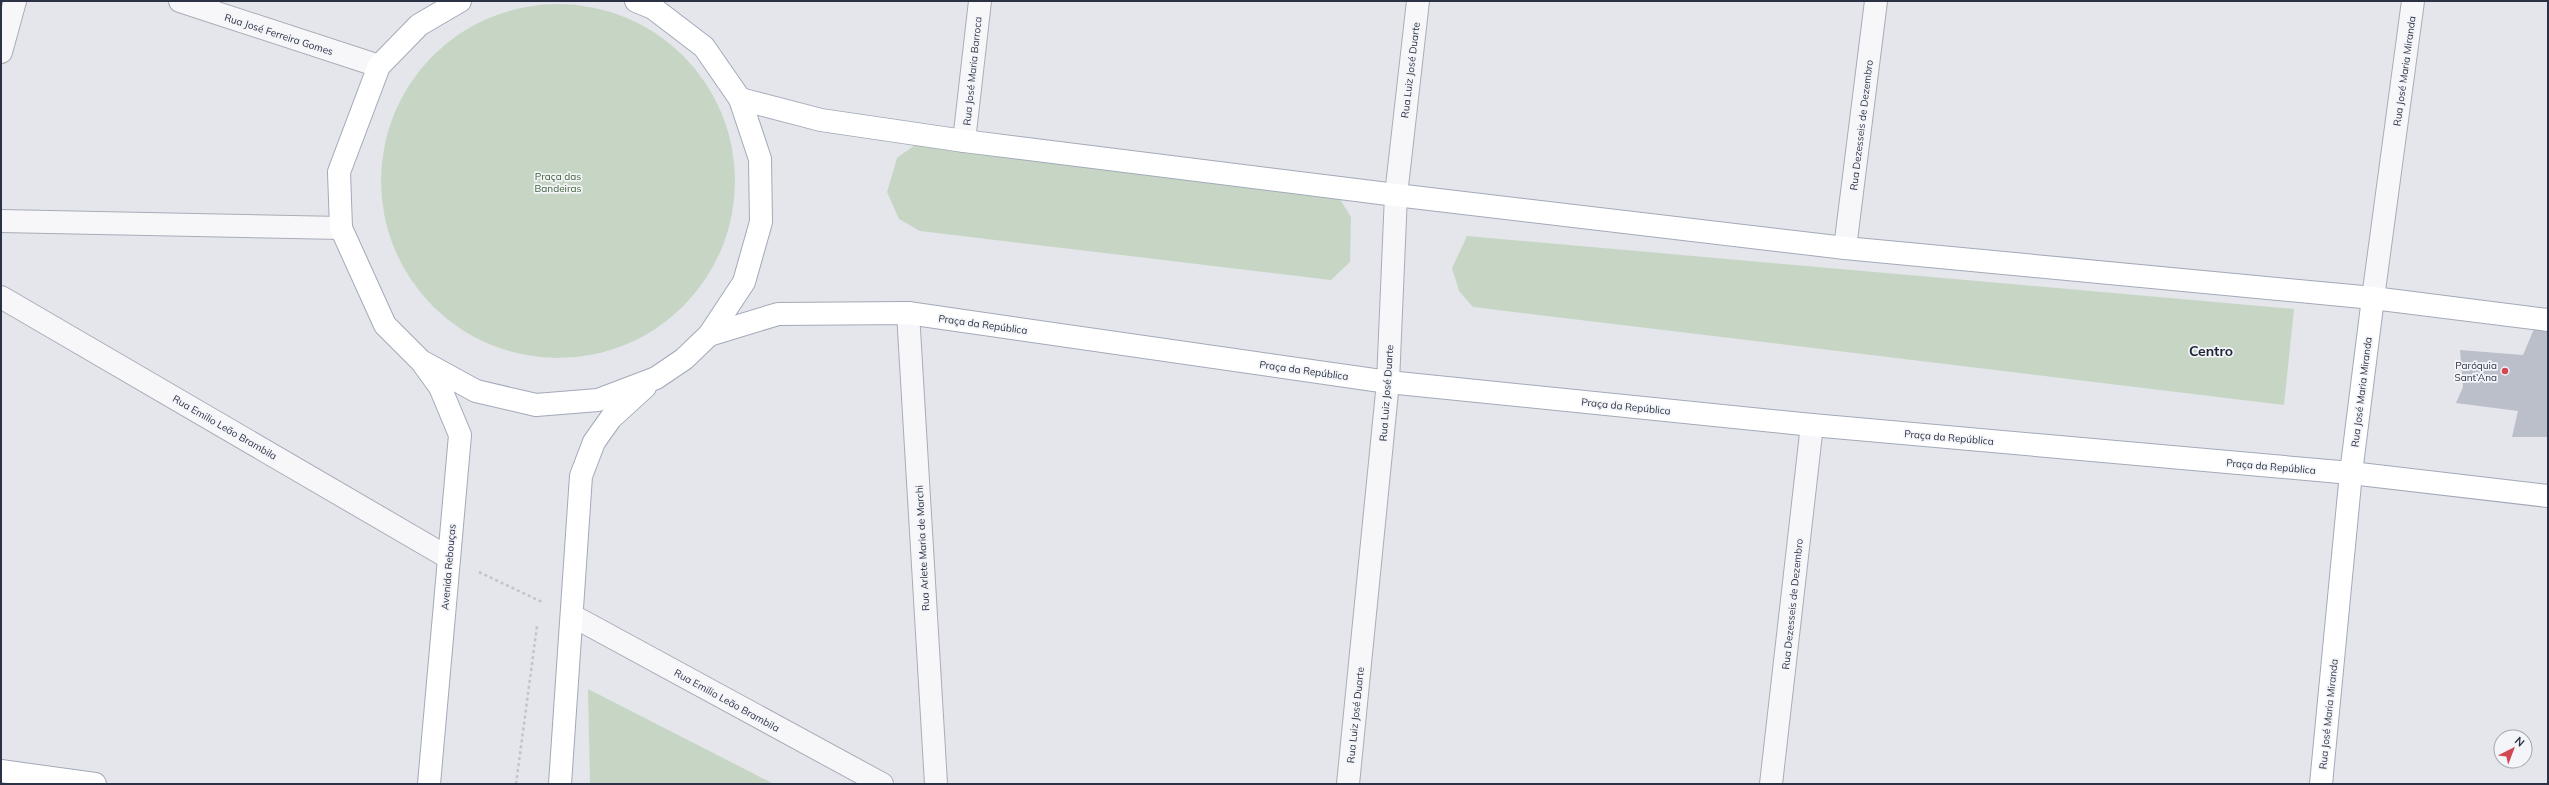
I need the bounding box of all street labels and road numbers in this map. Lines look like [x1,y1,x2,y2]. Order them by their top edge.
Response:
street label: Rua José Ferreira Gomes [223,11,335,58]
street label: Rua José Maria Miranda [2390,15,2419,127]
street label: Rua José Maria Barroca [960,16,985,126]
street label: Rua Luiz José Duarte [1398,21,1423,119]
street label: Rua Dezesseis de Dezembro [1847,59,1876,191]
street label: Praça da República [938,312,1028,337]
street label: Rua José Maria Miranda [2348,336,2375,448]
street label: Rua Luiz José Duarte [1377,344,1396,442]
street label: Praça da República [1259,358,1349,383]
street label: Rua Emilio Leão Brambila [170,392,279,463]
street label: Praça da República [1581,395,1671,418]
street label: Praça da República [1904,427,1994,448]
street label: Praça da República [2226,456,2316,477]
street label: Rua Arlete Maria de Marchi [913,485,932,611]
street label: Avenida Rebouças [438,524,459,611]
street label: Rua Dezesseis de Dezembro [1779,538,1806,670]
street label: Rua José Maria Miranda [2316,658,2341,770]
street label: Rua Emilio Leão Brambila [672,666,782,735]
street label: Rua Luiz José Duarte [1344,666,1367,764]

